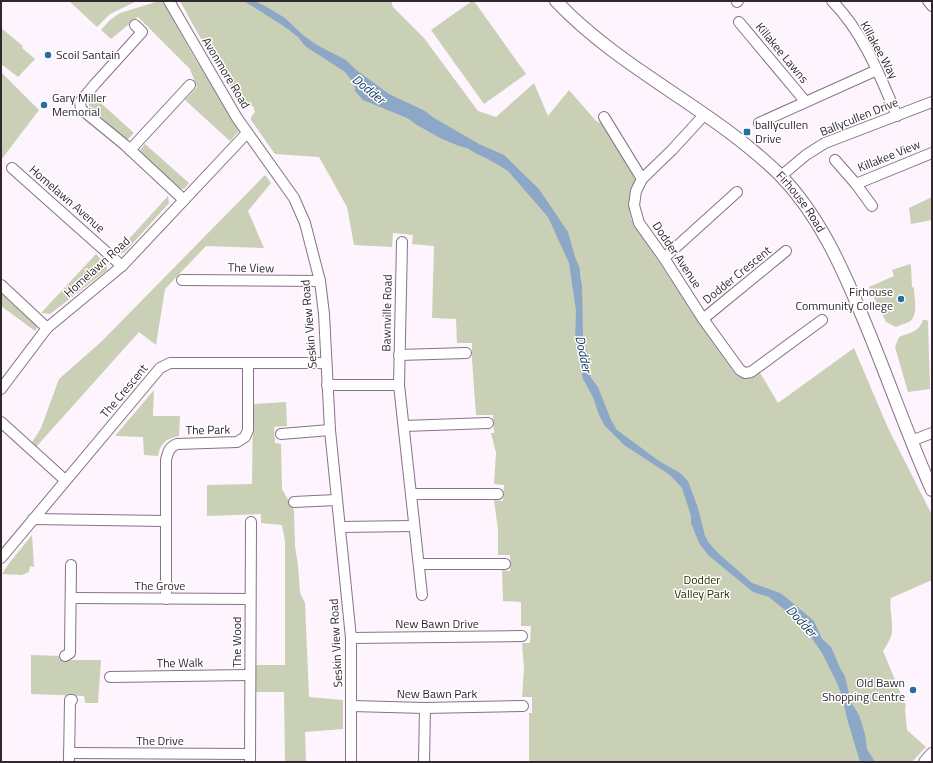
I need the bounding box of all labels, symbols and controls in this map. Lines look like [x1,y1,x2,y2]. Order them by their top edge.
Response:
street label: Killakee Way [856,17,903,82]
street label: Killakee Lawns [751,18,814,88]
street label: Avonmore Road [198,33,255,112]
place label: Scoil Santain [56,45,120,64]
marker: Scoil Santain [43,50,53,60]
water label: Dodder [348,69,391,110]
place label: Gary Miller Memorial [52,88,106,121]
street label: Ballycullen Drive [817,92,901,141]
marker: Gary Miller Memorial [39,100,49,110]
place label: ballycullen Drive [755,115,808,148]
marker: ballycullen Drive [742,127,752,137]
street label: Killakee View [855,134,923,177]
street label: Homelawn Avenue [25,160,109,237]
street label: Firhouse Road [772,166,830,236]
street label: Dodder Avenue [648,217,707,292]
street label: Homelawn Road [59,232,134,302]
street label: Dodder Crescent [698,240,776,308]
street label: The View [228,258,274,277]
street label: Bawnville Road [376,274,397,352]
street label: Seskin View Road [295,279,322,369]
place label: Firhouse Community College [796,282,893,315]
marker: Firhouse Community College [896,294,906,304]
water label: Dodder [570,334,598,376]
street label: The Crescent [95,359,152,422]
street label: The Park [186,420,231,439]
park label: Dodder Valley Park [674,570,730,603]
street label: The Grove [135,576,185,595]
street label: Seskin View Road [324,598,347,688]
water label: Dodder [782,600,823,643]
street label: New Bawn Drive [395,614,479,633]
street label: The Wood [227,617,246,667]
street label: The Walk [157,653,204,672]
place label: Old Bawn Shopping Centre [822,673,905,706]
street label: New Bawn Park [397,684,477,703]
marker: Old Bawn Shopping Centre [908,685,918,695]
street label: The Drive [136,731,184,750]

